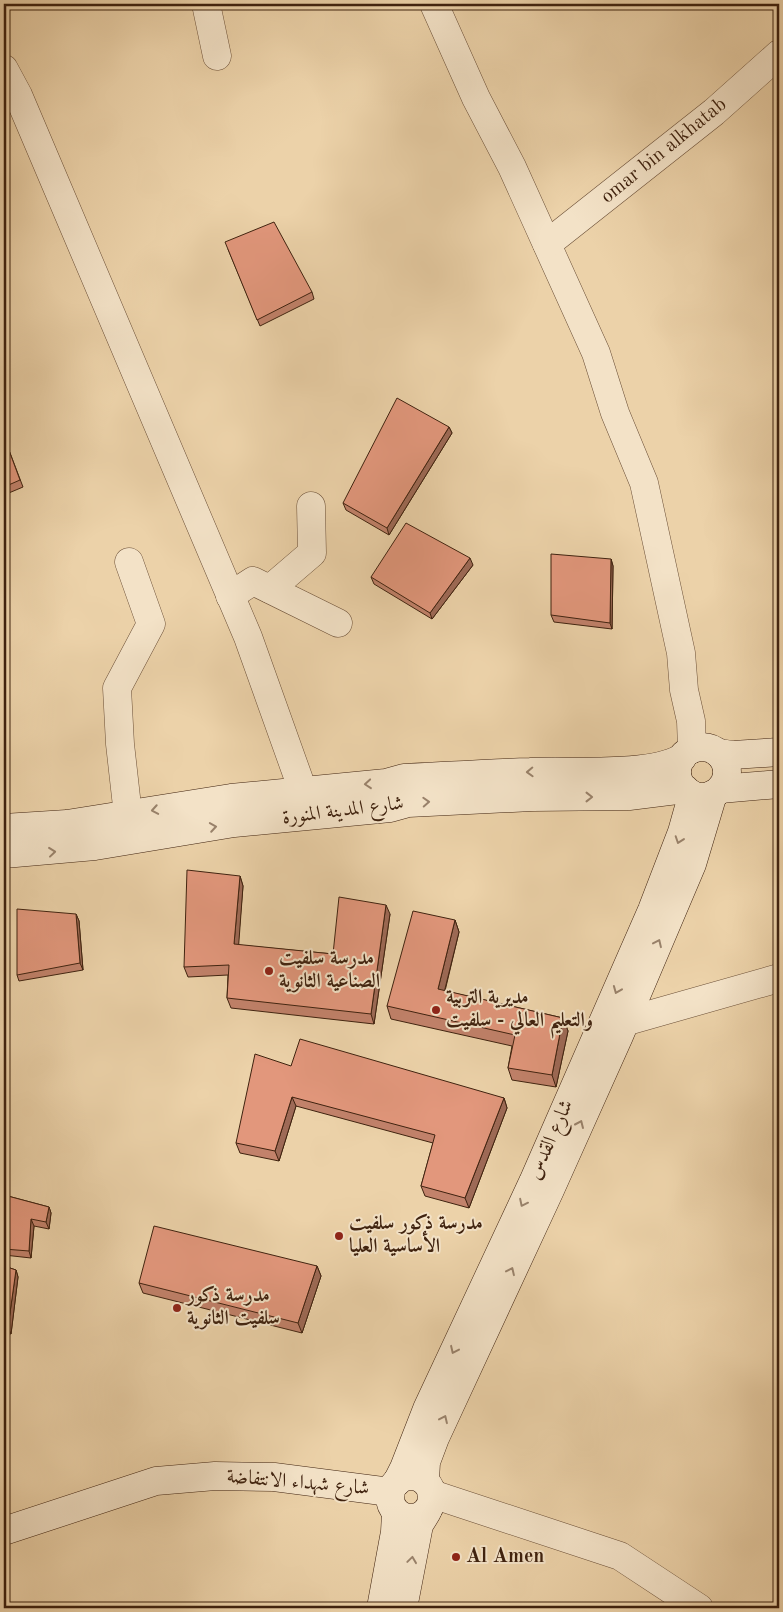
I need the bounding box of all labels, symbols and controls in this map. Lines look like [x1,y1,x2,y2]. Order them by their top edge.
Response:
street label: omar bin alkhatab [597,94,731,208]
one-way arrow [526,767,534,777]
one-way arrow [364,779,372,790]
one-way arrow [585,792,593,802]
street label: شارع المدينة المنورة [281,794,406,834]
one-way arrow [423,797,431,808]
one-way arrow [151,805,159,815]
one-way arrow [209,822,217,832]
one-way arrow [675,835,685,844]
one-way arrow [49,846,57,857]
one-way arrow [652,939,663,948]
place label: مدرسة سلفيت الصناعية الثانوية [279,949,380,993]
marker: مدرسة سلفيت الصناعية الثانوية [263,965,275,977]
one-way arrow [612,985,623,994]
place label: مديرية التربية والتعليم العالي - سلفيت [446,987,593,1039]
marker: مديرية التربية والتعليم العالي - سلفيت [430,1004,442,1016]
street label: شارع القدس [525,1097,583,1185]
one-way arrow [573,1120,584,1129]
one-way arrow [519,1198,529,1207]
place label: مدرسة ذكور سلفيت الأساسية العليا [349,1213,483,1257]
marker: مدرسة ذكور سلفيت الأساسية العليا [333,1230,345,1242]
one-way arrow [505,1267,515,1276]
place label: مدرسة ذكور سلفيت الثانوية [185,1285,280,1330]
marker: مدرسة ذكور سلفيت الثانوية [171,1302,183,1314]
one-way arrow [450,1345,460,1354]
one-way arrow [437,1415,448,1424]
street label: شارع شهداء الانتفاضة [225,1467,370,1505]
place label: Al Amen [466,1547,544,1567]
marker: Al Amen [450,1551,462,1563]
one-way arrow [406,1556,417,1564]

